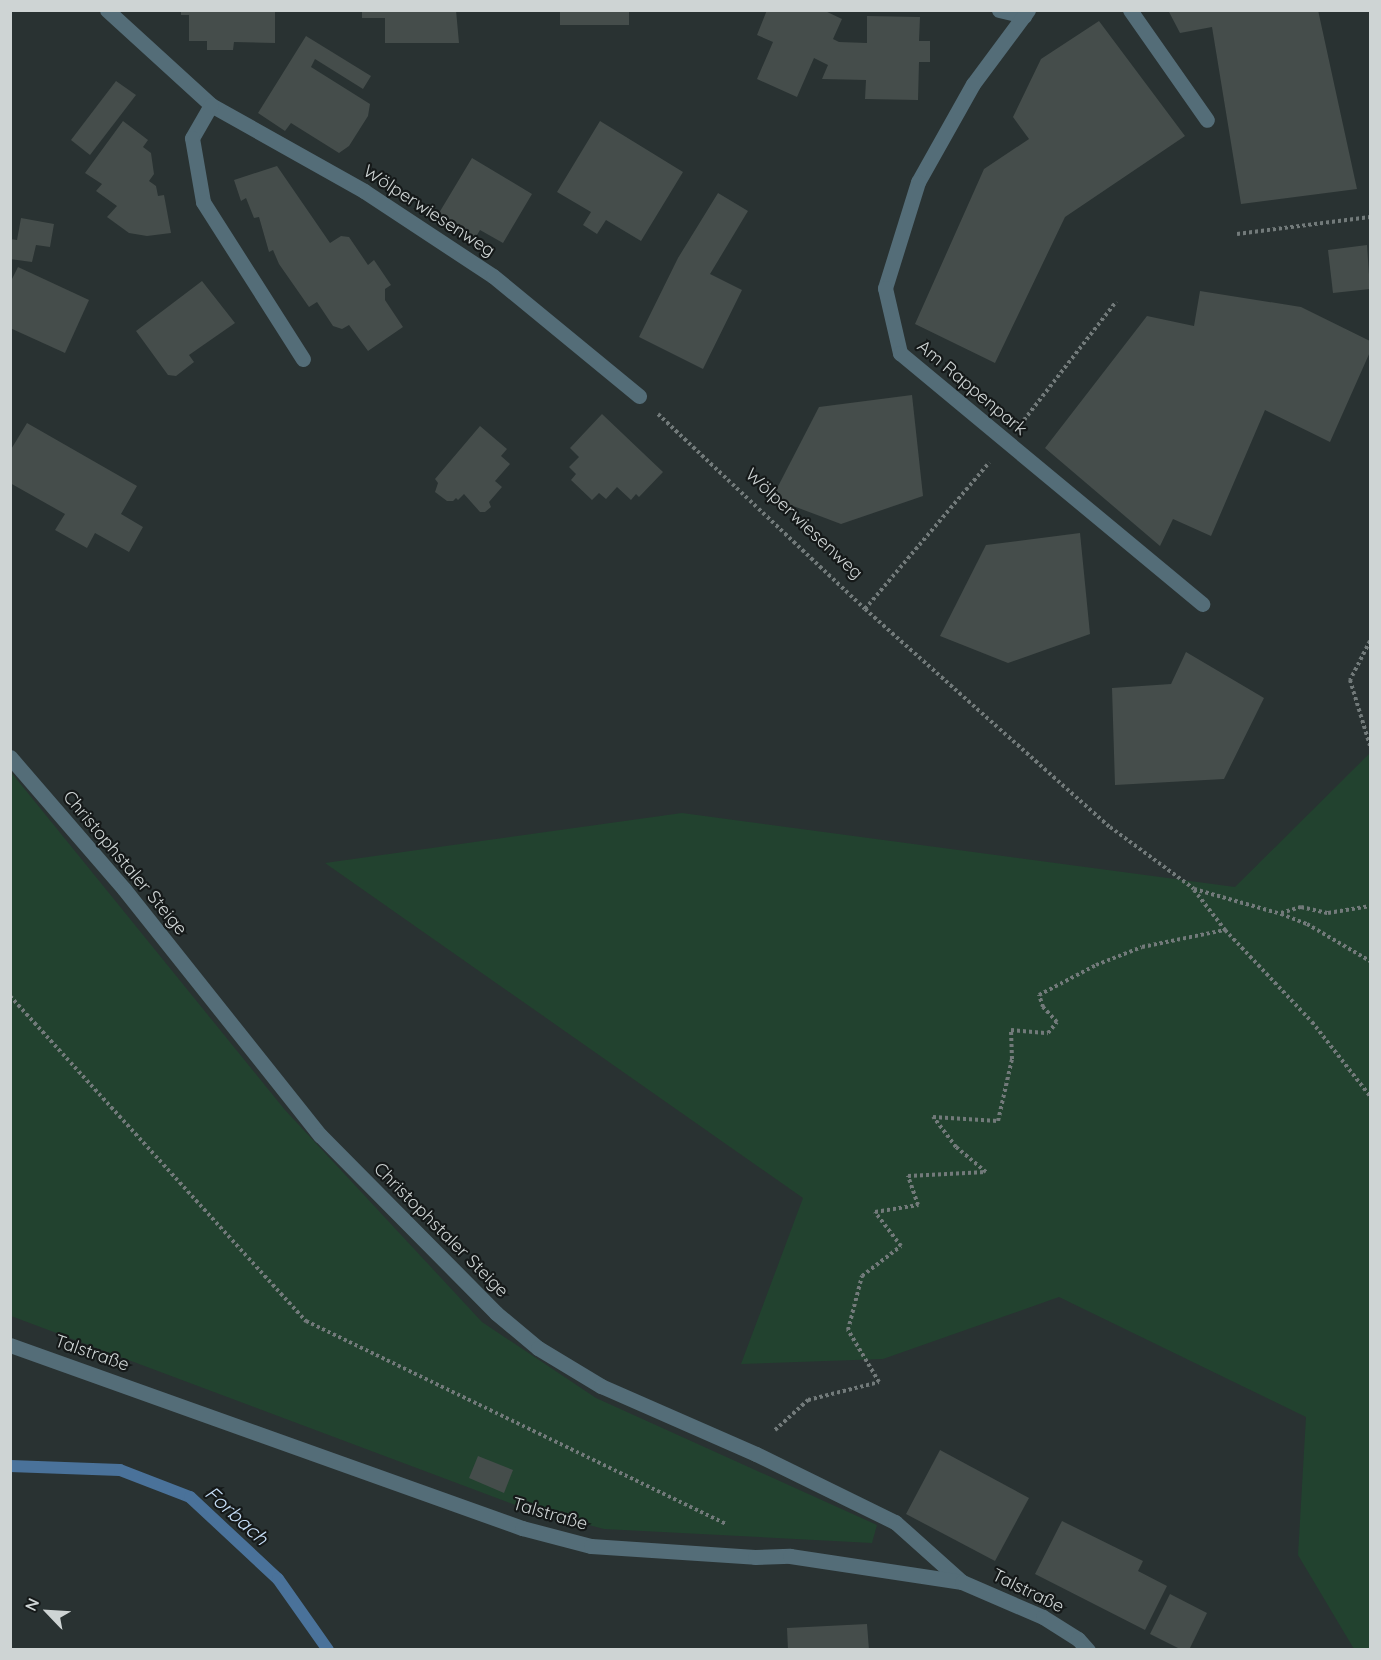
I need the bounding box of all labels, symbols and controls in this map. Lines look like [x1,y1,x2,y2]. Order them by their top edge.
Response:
street label: Wölperwiesenweg [359,160,499,262]
street label: Am Rappenpark [913,336,1031,440]
street label: Wölperwiesenweg [741,464,867,584]
street label: Christophstaler Steige [58,786,192,940]
street label: Christophstaler Steige [369,1158,513,1302]
street label: Talstraße [52,1330,132,1376]
water label: Forbach [200,1480,274,1550]
street label: Talstraße [510,1493,590,1535]
street label: Talstraße [988,1564,1068,1618]
north arrow [18,1582,78,1642]
text: N [20,1595,43,1614]

